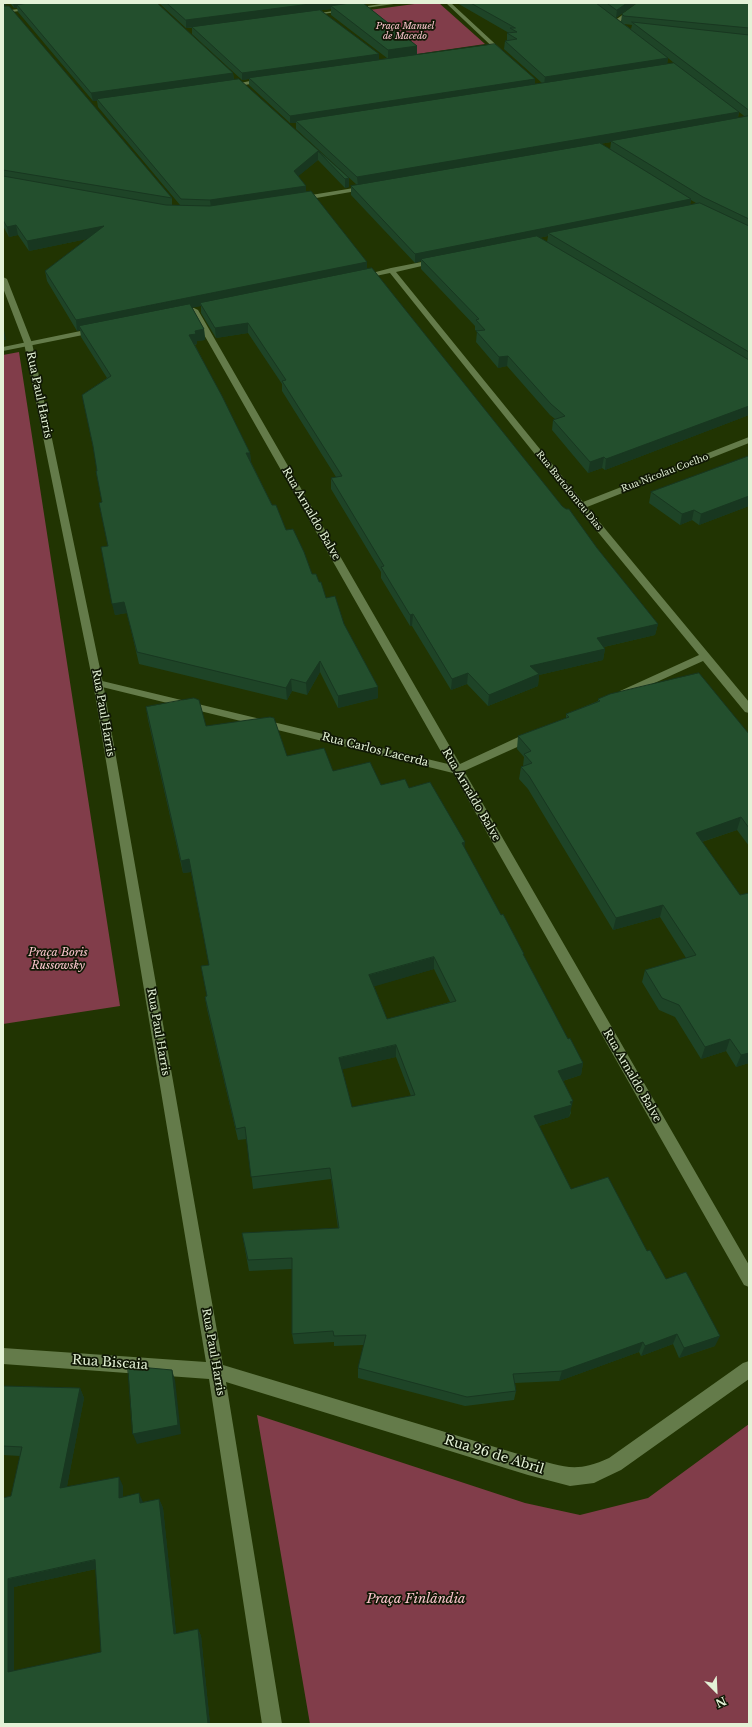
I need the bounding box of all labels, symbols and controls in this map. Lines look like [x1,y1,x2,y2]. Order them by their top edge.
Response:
park label: Praça Manuel de Macedo [376,21,434,42]
street label: Rua Paul Harris [23,350,55,440]
street label: Rua Bartolomeu Dias [534,449,604,533]
street label: Rua Nicolau Coelho [620,451,710,495]
street label: Rua Arnaldo Balve [279,465,343,563]
street label: Rua Paul Harris [89,668,117,758]
street label: Rua Carlos Lacerda [320,730,430,770]
street label: Rua Arnaldo Balve [439,746,503,844]
park label: Praça Boris Russowsky [28,946,88,972]
street label: Rua Paul Harris [144,987,172,1077]
street label: Rua Arnaldo Balve [600,1027,664,1125]
street label: Rua Paul Harris [199,1307,227,1397]
street label: Rua Biscaia [72,1353,148,1373]
street label: Rua 26 de Abril [442,1432,546,1478]
park label: Praça Finlândia [366,1591,466,1607]
north arrow [696,1671,736,1711]
text: N [713,1693,728,1710]

